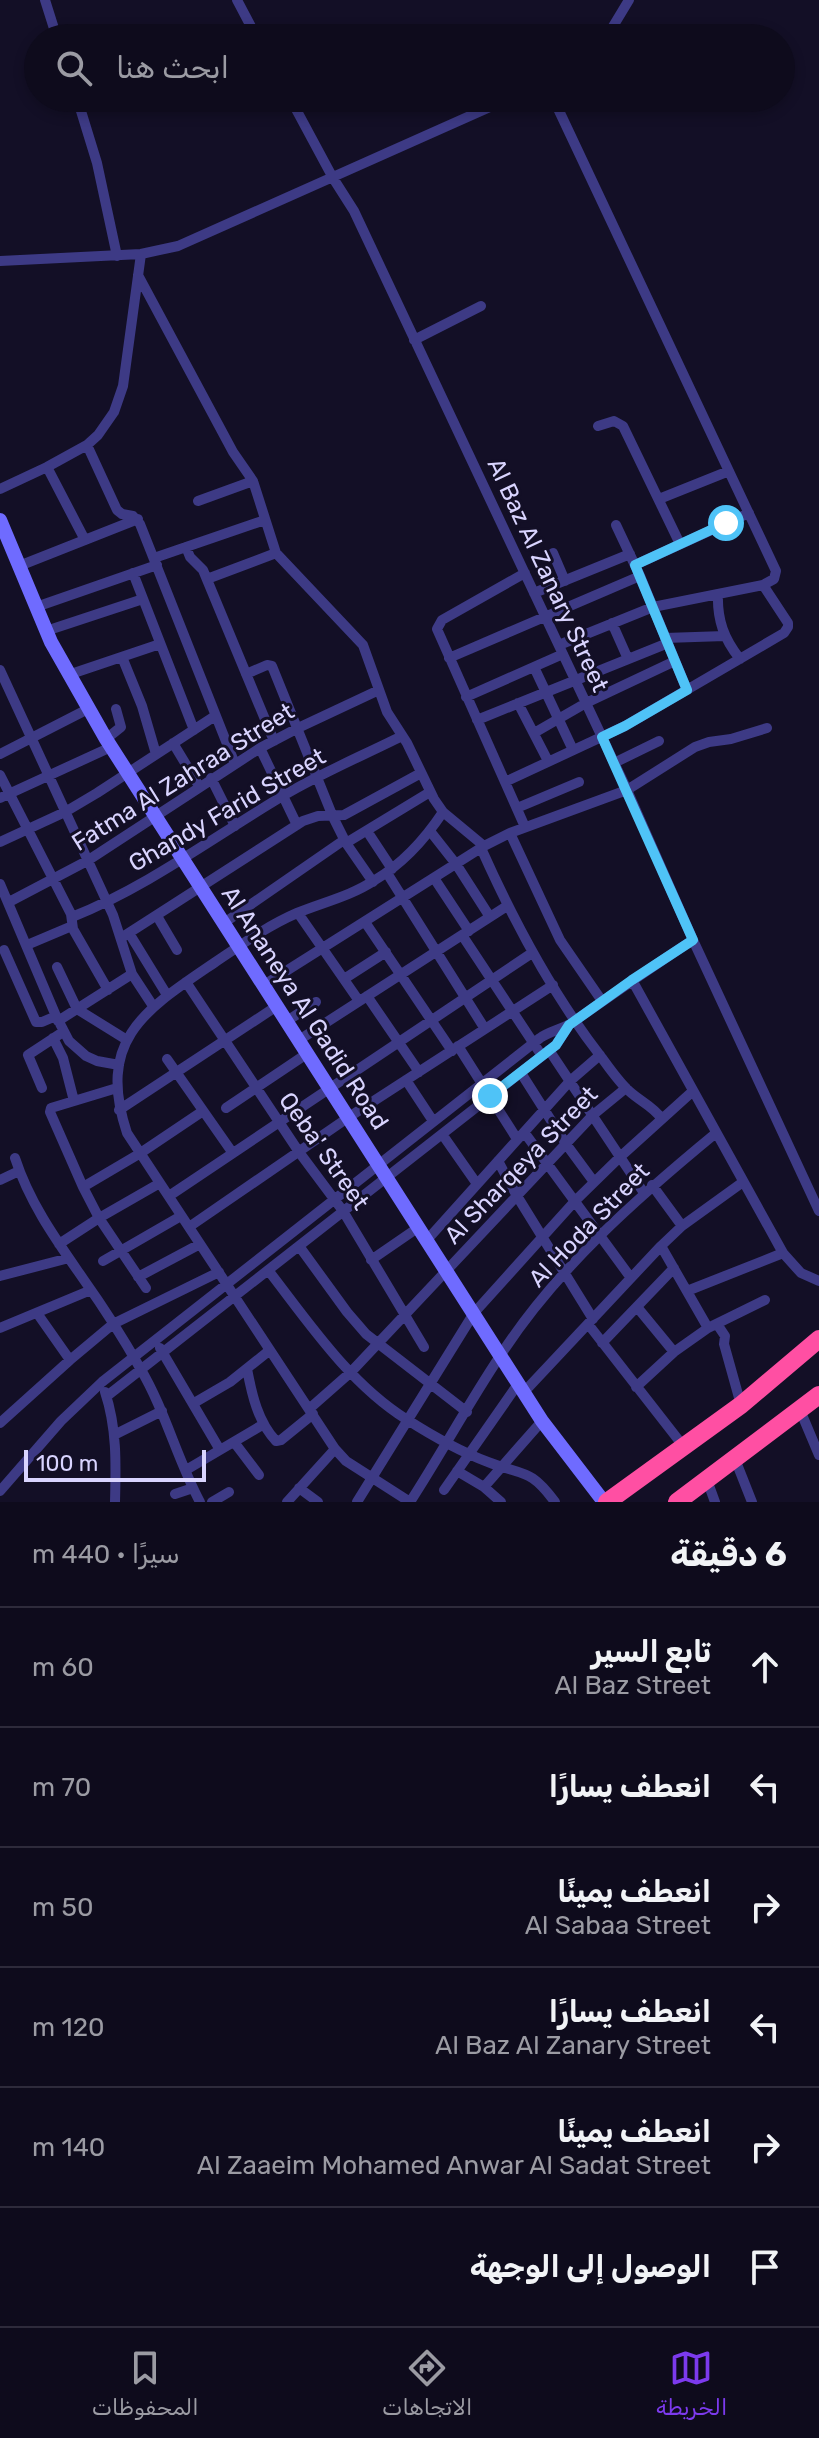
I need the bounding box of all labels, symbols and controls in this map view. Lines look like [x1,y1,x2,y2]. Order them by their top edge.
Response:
search box [24,24,795,112]
icon: search [52,46,96,90]
text: ابحث هنا [116,50,229,86]
street label: Al Baz Al Zanary Street [481,454,615,696]
route start [708,505,744,541]
street label: Fatma Al Zahraa Street [67,697,299,857]
street label: Ghandy Farid Street [124,742,330,878]
street label: Al Ananeya Al Gadid Road [216,881,394,1135]
route end [472,1078,508,1114]
street label: Al Sharqeya Street [439,1080,603,1250]
street label: Qeba' Street [273,1087,375,1215]
street label: Al Hoda Street [523,1157,655,1293]
scale bar [24,1446,206,1482]
text: 100 m [36,1450,98,1477]
text: 6 دقيقة [670,1534,787,1575]
text: سيرًا · 440 m [32,1539,180,1570]
text: تابع السير [591,1634,711,1670]
icon: ahead [743,1645,787,1689]
text: 60 m [32,1652,94,1683]
text: Al Baz Street [554,1670,711,1701]
icon: left [743,1765,787,1809]
text: انعطف يسارًا [549,1769,711,1805]
text: 70 m [32,1772,91,1803]
text: انعطف يمينًا [557,1874,711,1910]
icon: right [743,1885,787,1929]
text: 50 m [32,1892,93,1923]
text: Al Sabaa Street [525,1910,711,1941]
text: انعطف يسارًا [549,1994,711,2030]
icon: left [743,2005,787,2049]
text: 120 m [32,2012,104,2043]
text: Al Baz Al Zanary Street [435,2030,711,2061]
text: انعطف يمينًا [557,2114,711,2150]
icon: right [743,2125,787,2169]
text: 140 m [32,2132,105,2163]
text: Al Zaaeim Mohamed Anwar Al Sadat Street [197,2150,711,2181]
icon: arrive [743,2245,787,2289]
text: الوصول إلى الوجهة [470,2249,711,2285]
tab: المحفوظات [92,2346,199,2421]
tab: الاتجاهات [382,2346,472,2421]
tab: الخريطة [656,2346,727,2421]

